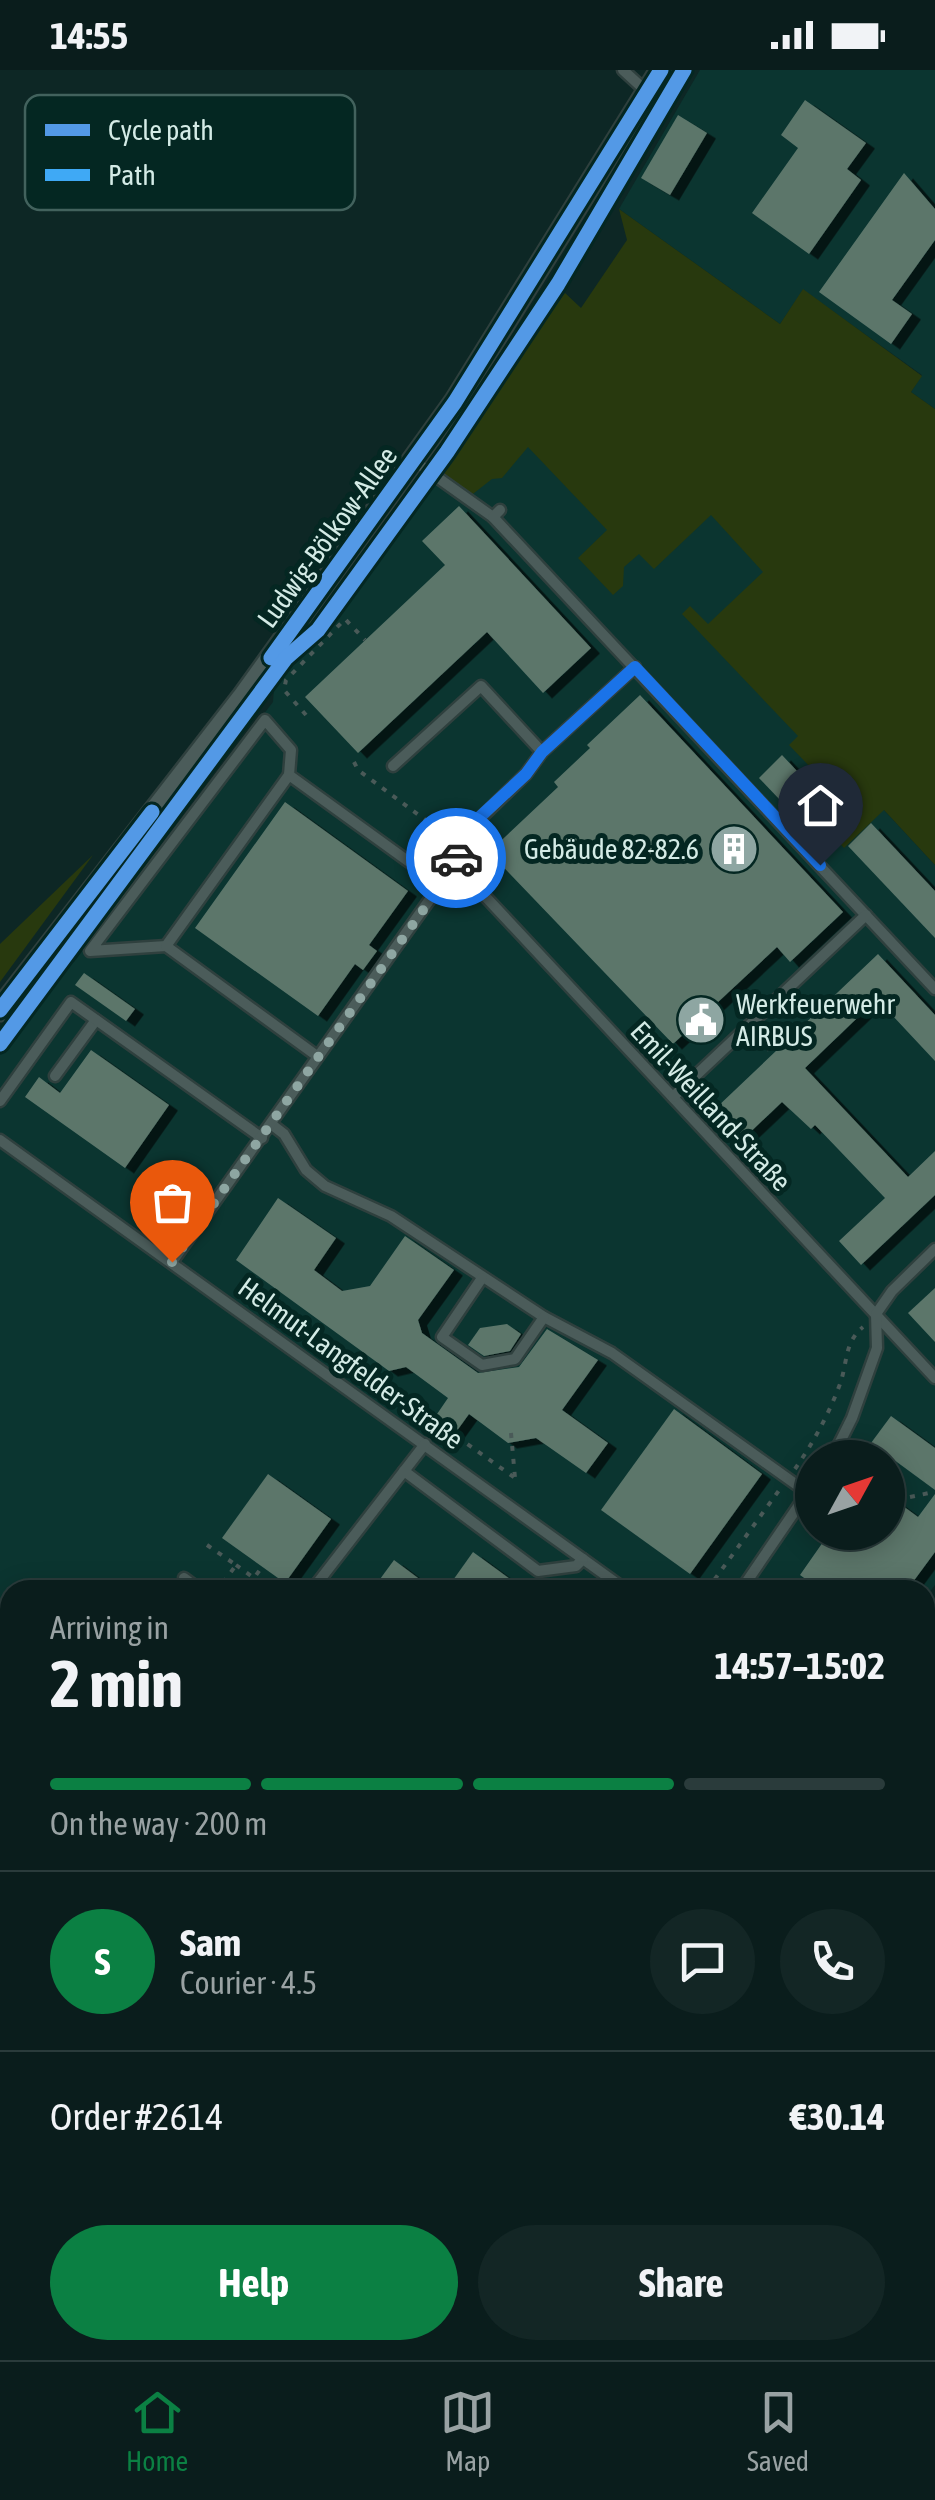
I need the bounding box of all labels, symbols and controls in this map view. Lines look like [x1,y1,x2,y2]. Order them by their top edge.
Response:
text: 14:55 [50,14,128,57]
legend [25,95,355,210]
text: Cycle path [108,114,214,146]
text: Path [108,159,156,191]
street label: Ludwig-Bölkow-Allee [251,440,403,634]
pin [778,763,863,866]
icon: home [793,778,848,833]
courier [406,808,506,908]
building icon: Gebäude 82-82.6 [708,823,760,875]
icon: car [429,831,484,886]
place label: Gebäude 82-82.6 [524,833,699,865]
place label: Werkfeuerwehr AIRBUS [736,988,895,1052]
public building icon: Werkfeuerwehr AIRBUS [675,994,727,1046]
street label: Emil-Weilland-Straße [624,1015,798,1197]
pin [130,1160,215,1263]
icon: bag [145,1175,200,1230]
street label: Helmut-Langfelder-Straße [232,1271,470,1455]
north arrow [795,1440,905,1550]
map controls [795,1440,905,1550]
text: Arriving in [50,1609,169,1646]
text: 14:57–15:02 [715,1644,885,1687]
text: 2 min [50,1646,183,1721]
text: On the way · 200 m [50,1805,267,1842]
button: chat [650,1909,755,2014]
button: phone [780,1909,885,2014]
text: Sam [180,1921,241,1964]
text: S [95,1940,110,1983]
text: Courier · 4.5 [180,1964,317,2001]
text: Order #2614 [50,2095,223,2138]
text: €30.14 [790,2095,885,2138]
button: Help [50,2225,458,2340]
button: Share [478,2225,885,2340]
tab: Home [126,2385,188,2477]
tab: Map [440,2385,495,2477]
tab: Saved [747,2385,809,2477]

